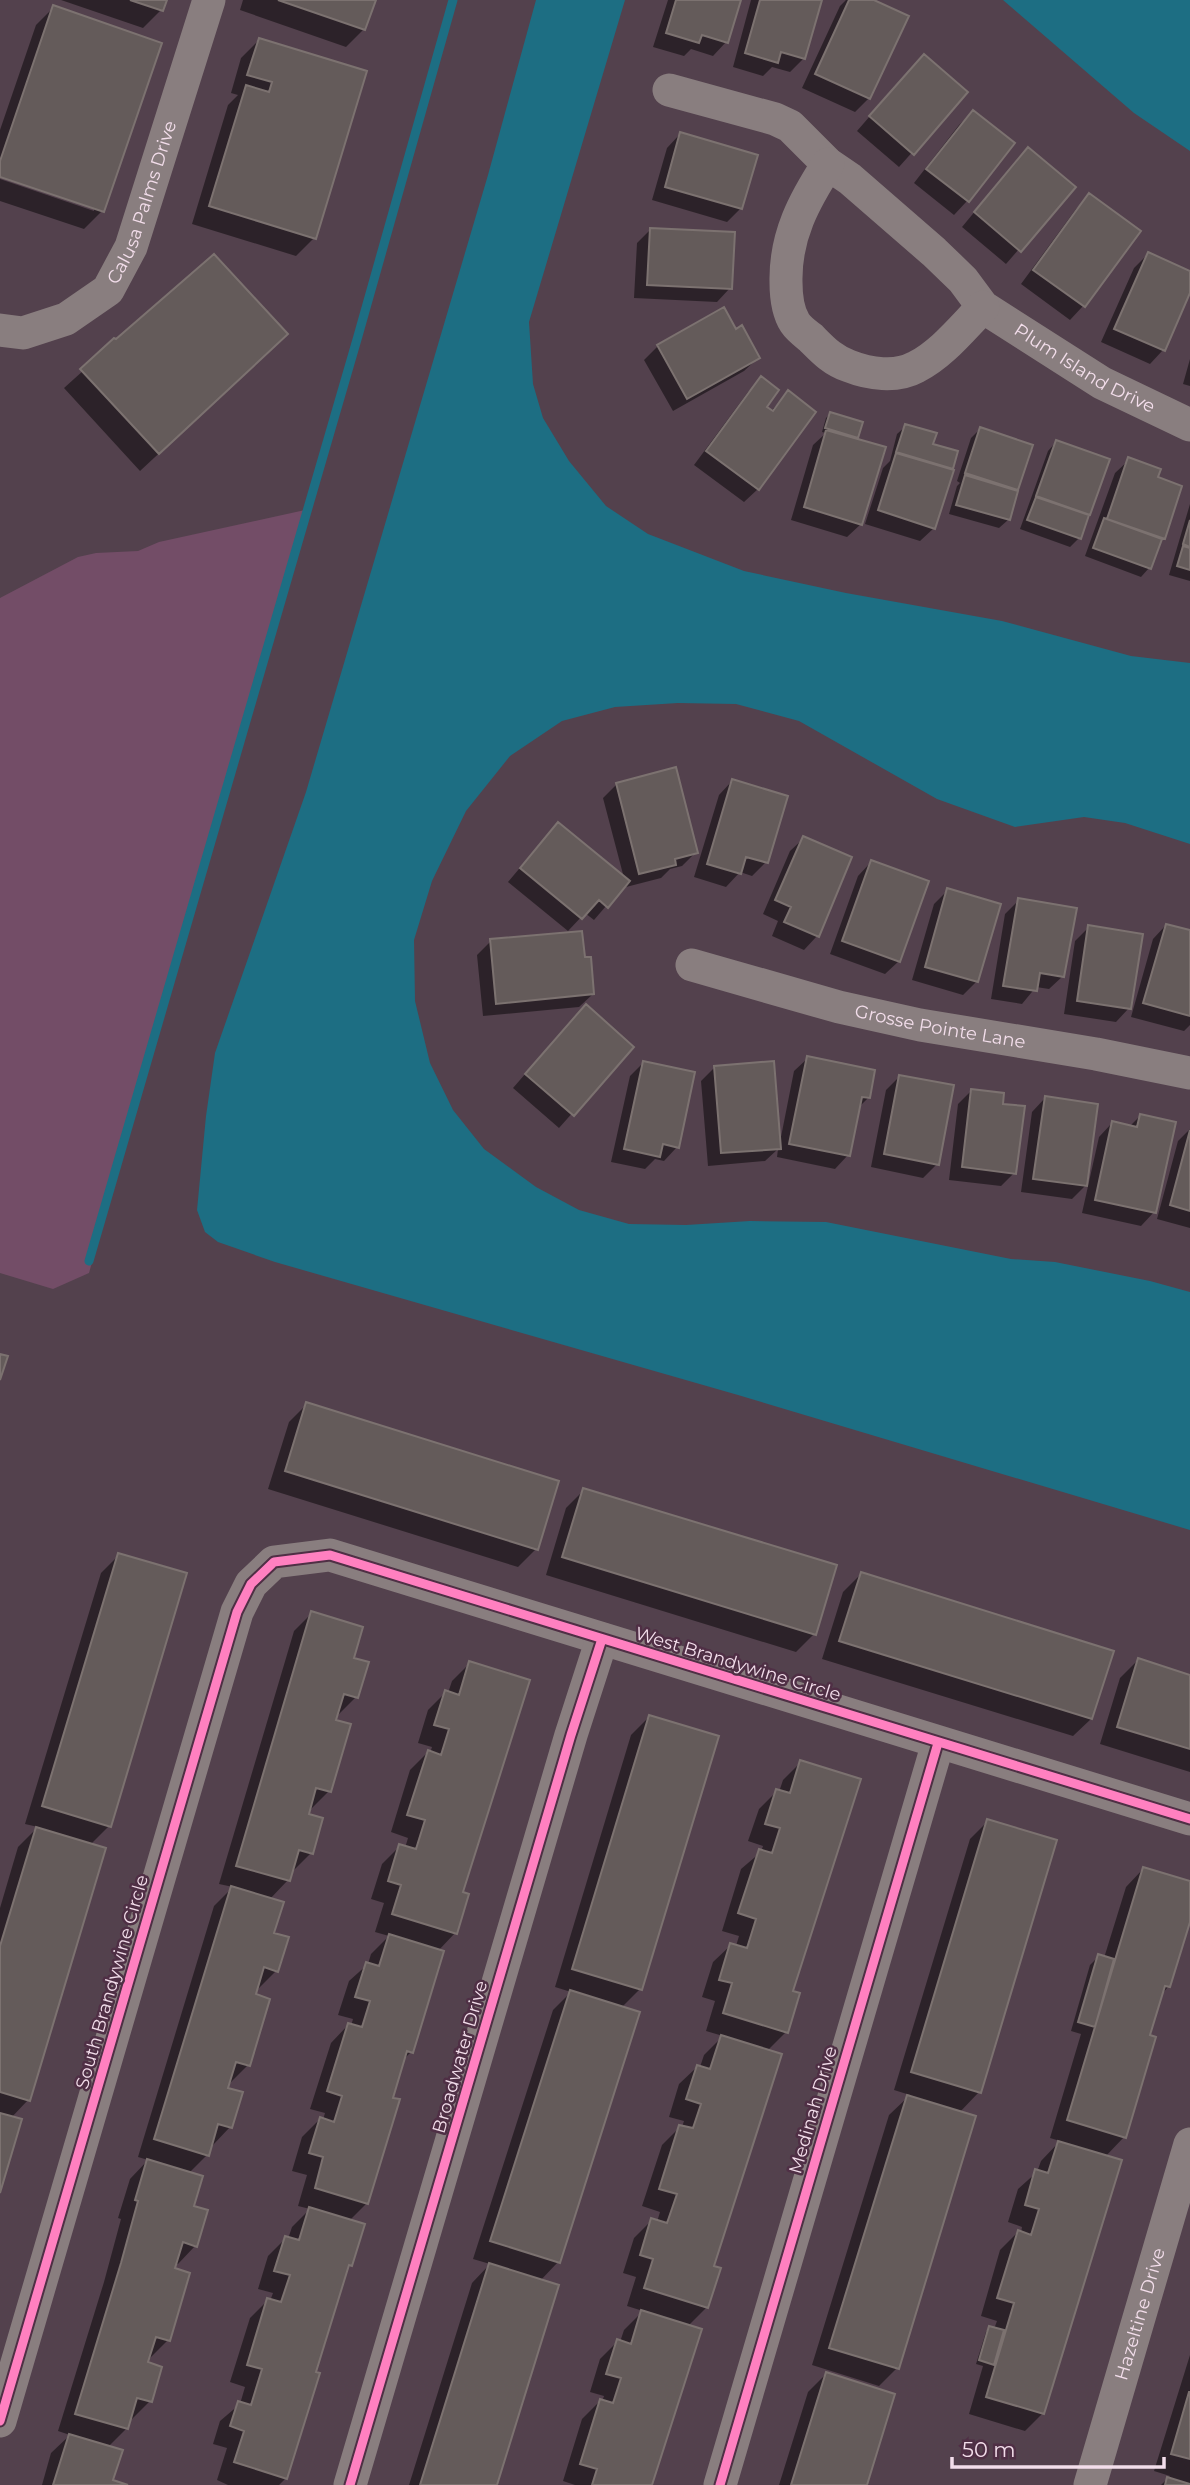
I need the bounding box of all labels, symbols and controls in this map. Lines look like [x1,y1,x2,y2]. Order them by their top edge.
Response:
street label: Calusa Palms Drive [102,118,181,288]
street label: Plum Island Drive [1010,319,1159,418]
street label: Grosse Pointe Lane [853,1000,1027,1053]
street label: West Brandywine Circle [632,1622,844,1706]
street label: South Brandywine Circle [71,1872,153,2092]
street label: Broadwater Drive [428,1978,492,2136]
street label: Medinah Drive [784,2043,842,2176]
street label: Hazeltine Drive [1110,2245,1170,2383]
scale bar [952,2426,1164,2470]
text: 50 m [962,2437,1016,2462]

